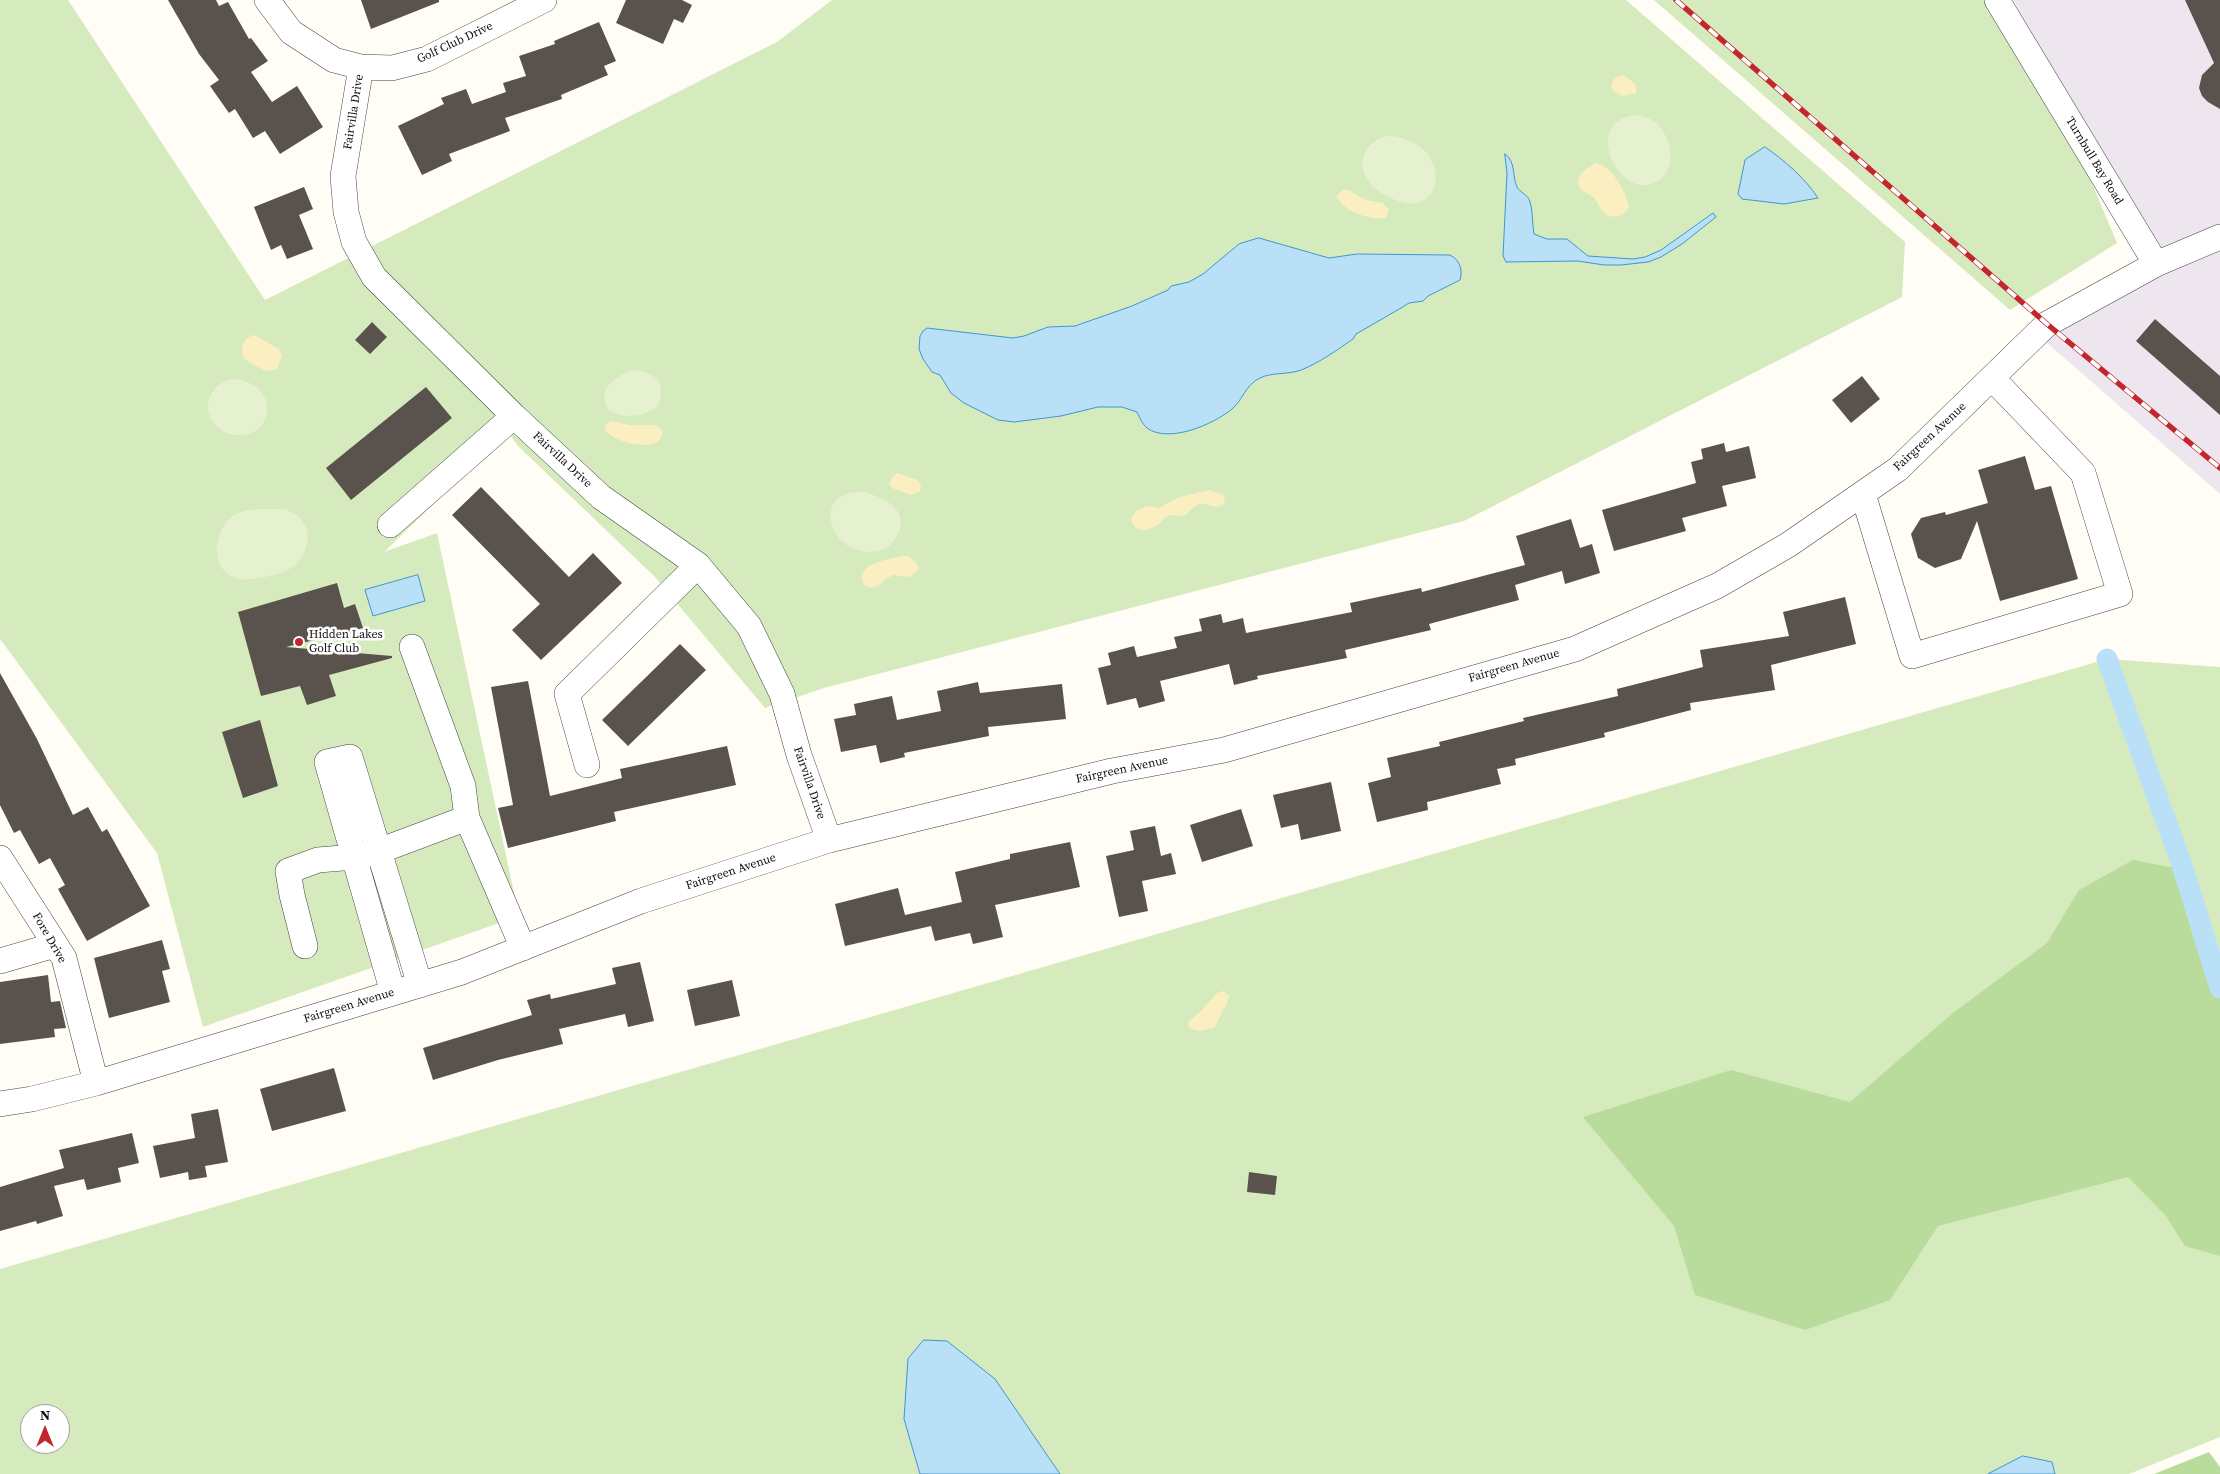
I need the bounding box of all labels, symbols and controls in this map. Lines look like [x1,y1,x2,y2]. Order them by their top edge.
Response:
street label: Golf Club Drive [415,19,495,67]
street label: Fairvilla Drive [341,73,367,151]
street label: Turnbull Bay Road [2062,115,2126,207]
street label: Fairgreen Avenue [1891,400,1969,474]
street label: Fairvilla Drive [529,429,595,491]
place label: Hidden Lakes Golf Club [309,628,383,656]
marker: Hidden Lakes Golf Club [293,636,305,648]
street label: Fairgreen Avenue [1467,646,1561,686]
street label: Fairvilla Drive [790,745,828,821]
street label: Fairgreen Avenue [1075,753,1169,787]
street label: Fairgreen Avenue [684,851,778,893]
street label: Fore Drive [29,910,69,966]
street label: Fairgreen Avenue [302,985,396,1027]
north arrow [20,1404,70,1454]
text: N [40,1405,50,1425]

